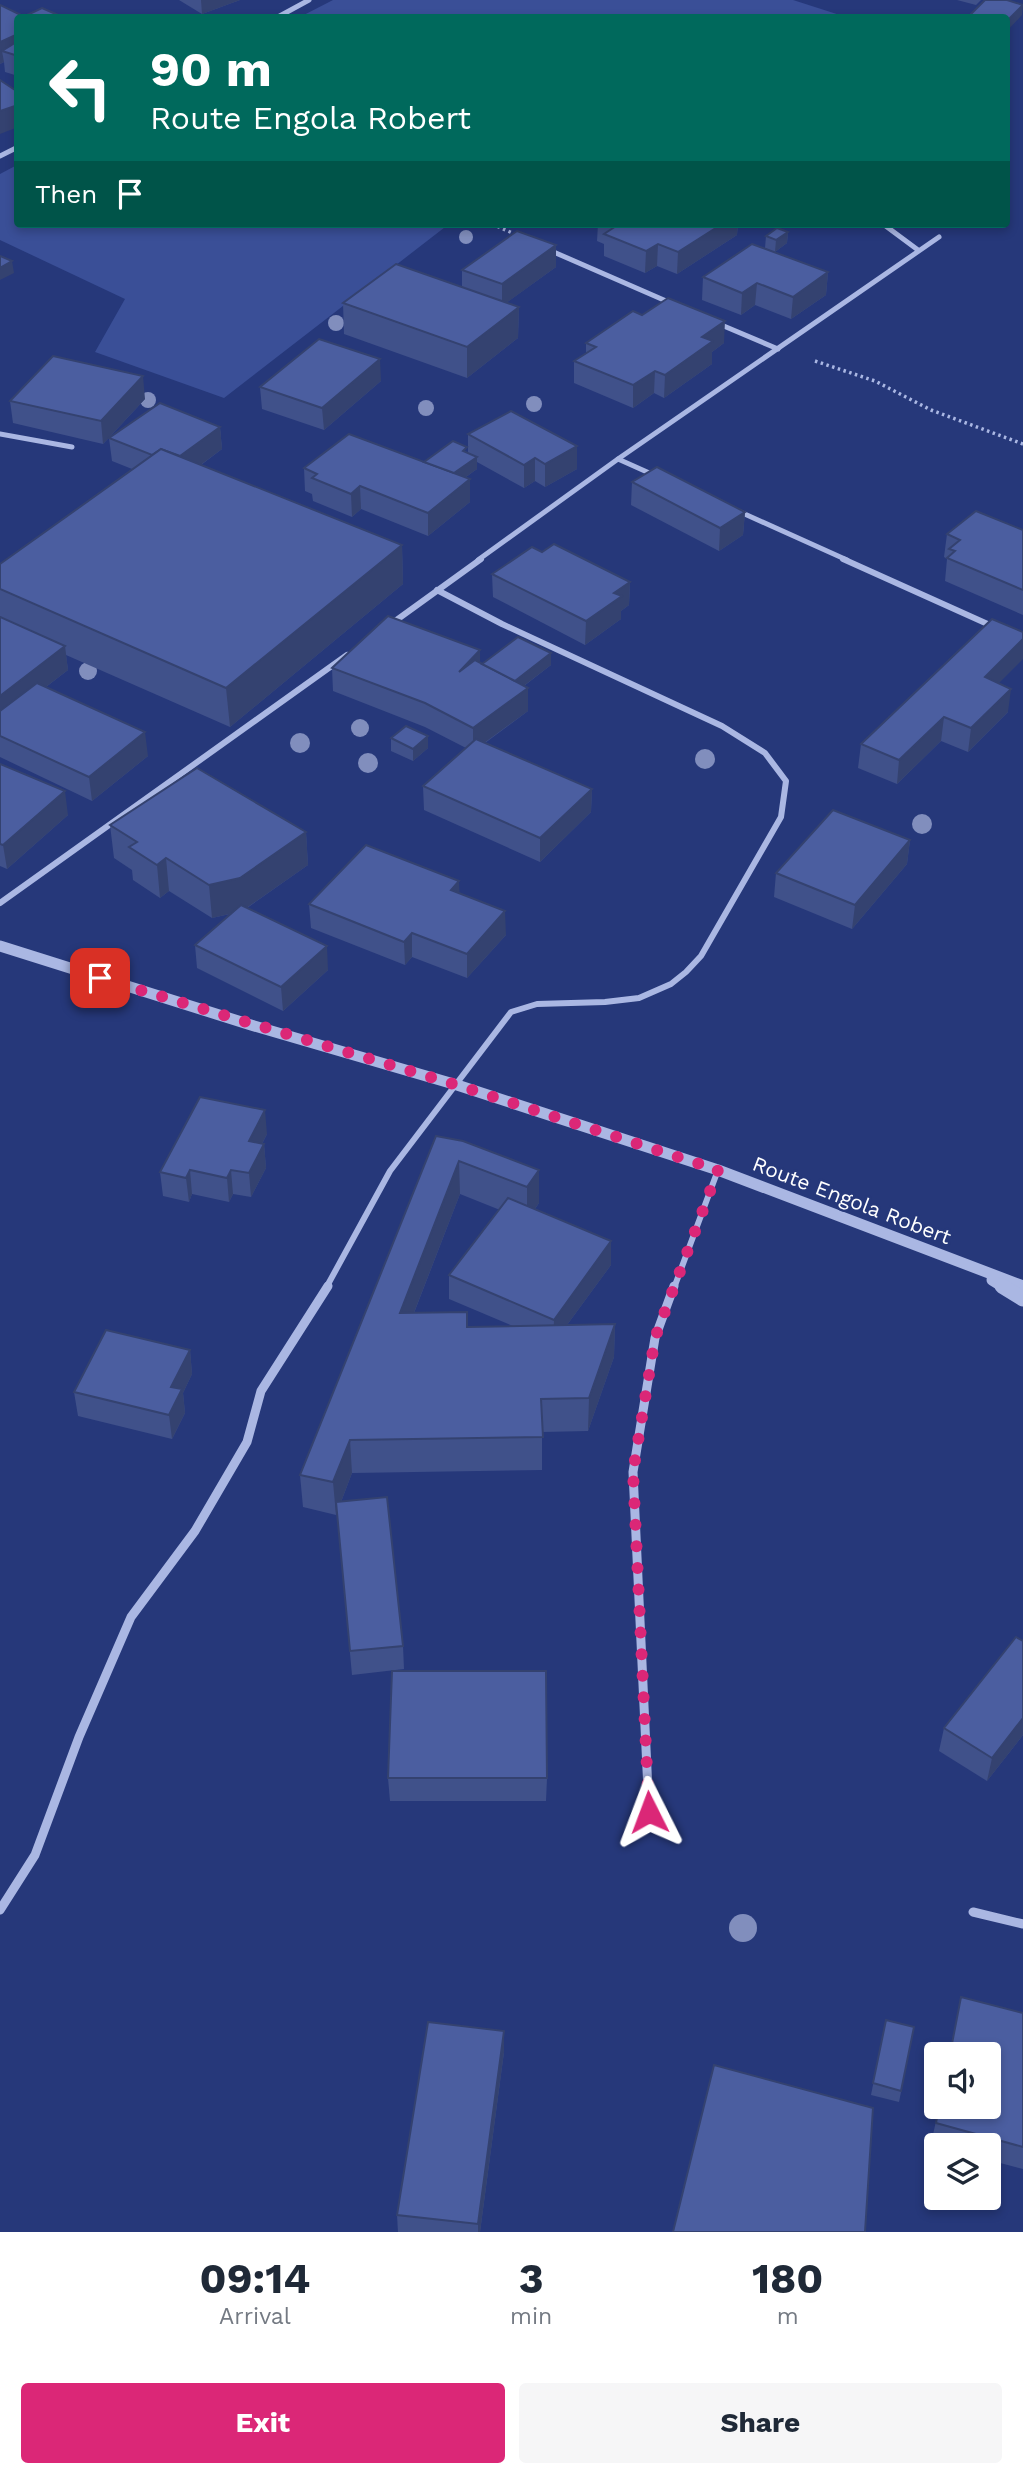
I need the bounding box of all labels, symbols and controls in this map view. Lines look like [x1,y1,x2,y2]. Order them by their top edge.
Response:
text: 90 m [150,40,272,98]
icon: left [35,42,126,133]
text: Route Engola Robert [150,99,471,137]
icon: arrive [111,175,149,213]
text: Then [35,179,97,209]
pin [70,948,130,1008]
icon: arrive [81,959,119,997]
street label: Route Engola Robert [749,1151,955,1249]
position arrow [612,1775,686,1849]
map controls [924,2042,1001,2210]
button: sound [924,2042,1001,2119]
button: layers [924,2133,1001,2210]
text: 09:14 [200,2254,310,2303]
text: 3 [519,2254,544,2303]
text: 180 [752,2254,823,2303]
text: Arrival [219,2303,291,2330]
text: min [510,2303,552,2330]
text: m [777,2303,799,2330]
button: Exit [21,2383,505,2463]
button: Share [519,2383,1002,2463]

